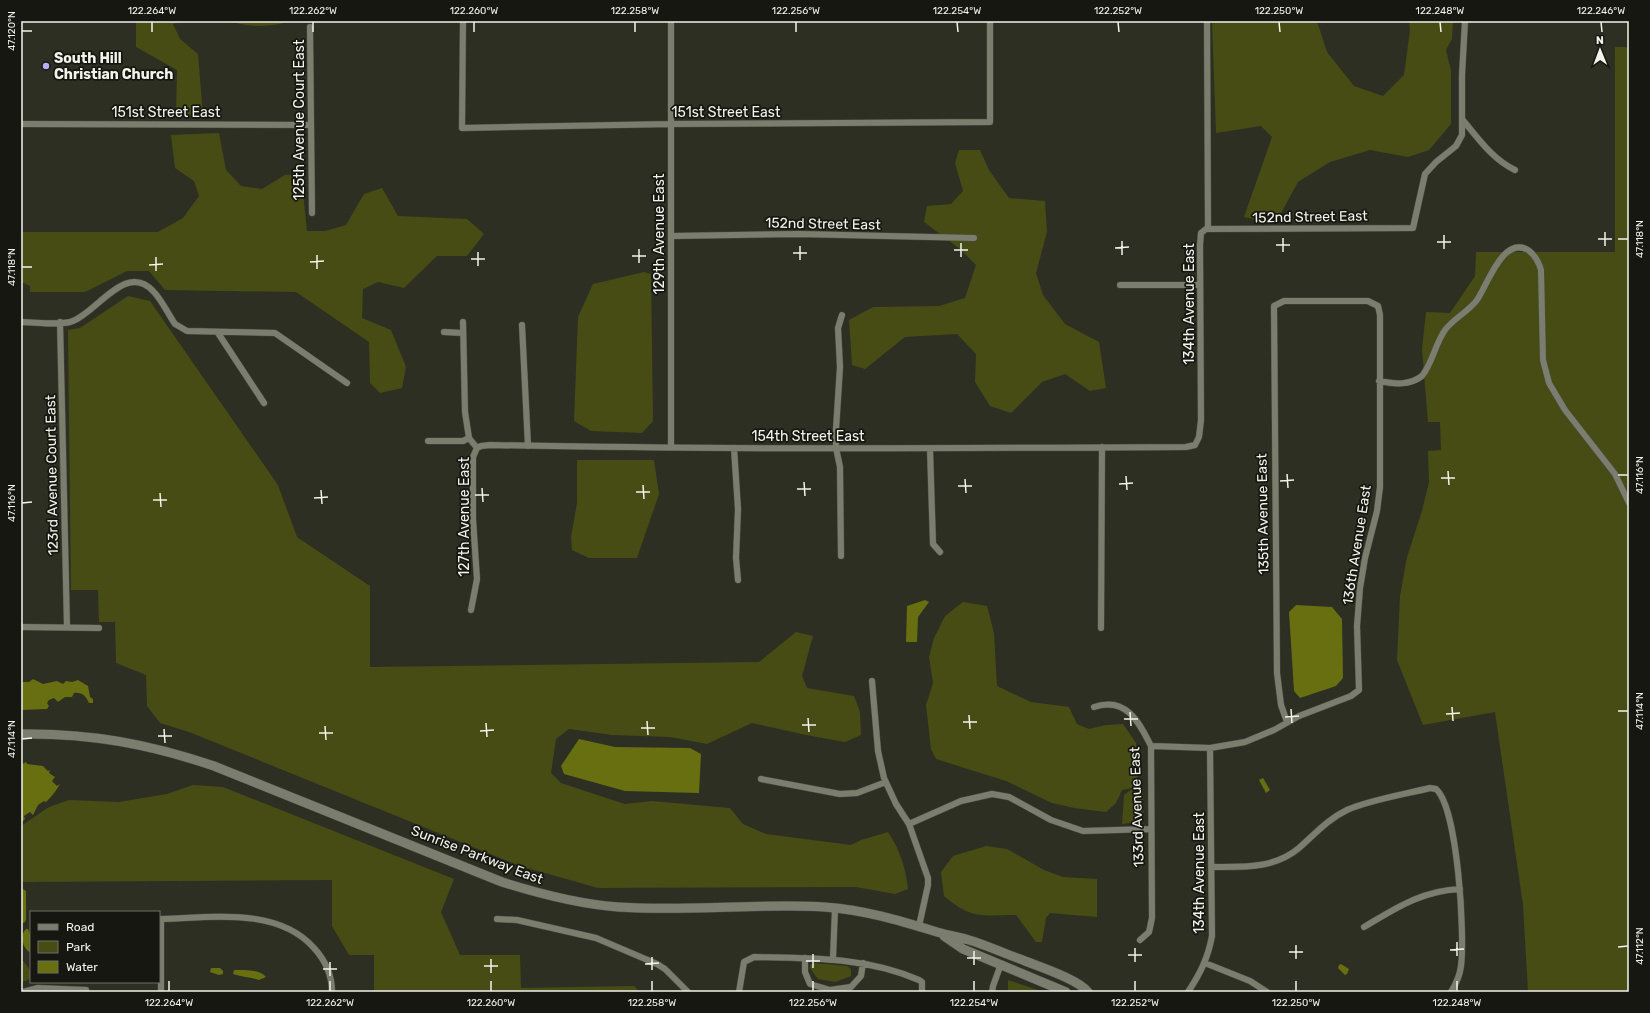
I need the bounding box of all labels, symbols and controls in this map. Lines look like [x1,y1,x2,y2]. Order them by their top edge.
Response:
text: 122.264°W [128,5,176,17]
text: 122.262°W [289,5,337,17]
text: 122.260°W [450,5,498,17]
text: 122.258°W [611,5,659,17]
text: 122.256°W [772,5,820,17]
text: 122.254°W [933,5,981,17]
text: 122.252°W [1094,5,1142,17]
text: 122.250°W [1255,5,1303,17]
text: 122.248°W [1416,5,1464,17]
text: 122.246°W [1577,5,1625,17]
text: 47.120°N [6,11,18,51]
north arrow [1580,30,1620,70]
text: N [1596,34,1604,47]
street label: 125th Avenue Court East [291,39,308,200]
place label: South Hill Christian Church [54,50,173,83]
marker: South Hill Christian Church [41,61,51,71]
street label: 151st Street East [112,104,221,121]
street label: 151st Street East [672,104,781,121]
street label: 129th Avenue East [651,173,668,294]
street label: 152nd Street East [1252,207,1368,227]
street label: 152nd Street East [765,214,881,234]
text: 47.118°N [1634,220,1646,258]
street label: 134th Avenue East [1181,243,1198,365]
text: 47.118°N [6,248,18,286]
street label: 123rd Avenue Court East [42,394,62,555]
street label: 154th Street East [751,428,865,445]
street label: 135th Avenue East [1253,453,1273,575]
text: 47.116°N [1634,456,1646,494]
street label: 127th Avenue East [456,457,473,577]
street label: 136th Avenue East [1339,483,1375,606]
text: 47.116°N [6,484,18,522]
text: 47.114°N [1634,692,1646,730]
text: 47.114°N [6,720,18,758]
street label: 133rd Avenue East [1126,746,1148,868]
street label: 134th Avenue East [1191,812,1208,934]
street label: Sunrise Parkway East [409,822,546,888]
legend [30,911,160,983]
text: Road [66,920,94,934]
text: 47.112°N [1634,927,1646,965]
text: Park [66,940,92,954]
text: Water [66,960,98,974]
text: 122.264°W [145,997,193,1009]
text: 122.262°W [306,997,354,1009]
text: 122.260°W [467,997,515,1009]
text: 122.258°W [628,997,676,1009]
text: 122.256°W [789,997,837,1009]
text: 122.254°W [950,997,998,1009]
text: 122.252°W [1111,997,1159,1009]
text: 122.250°W [1272,997,1320,1009]
text: 122.248°W [1433,997,1481,1009]

